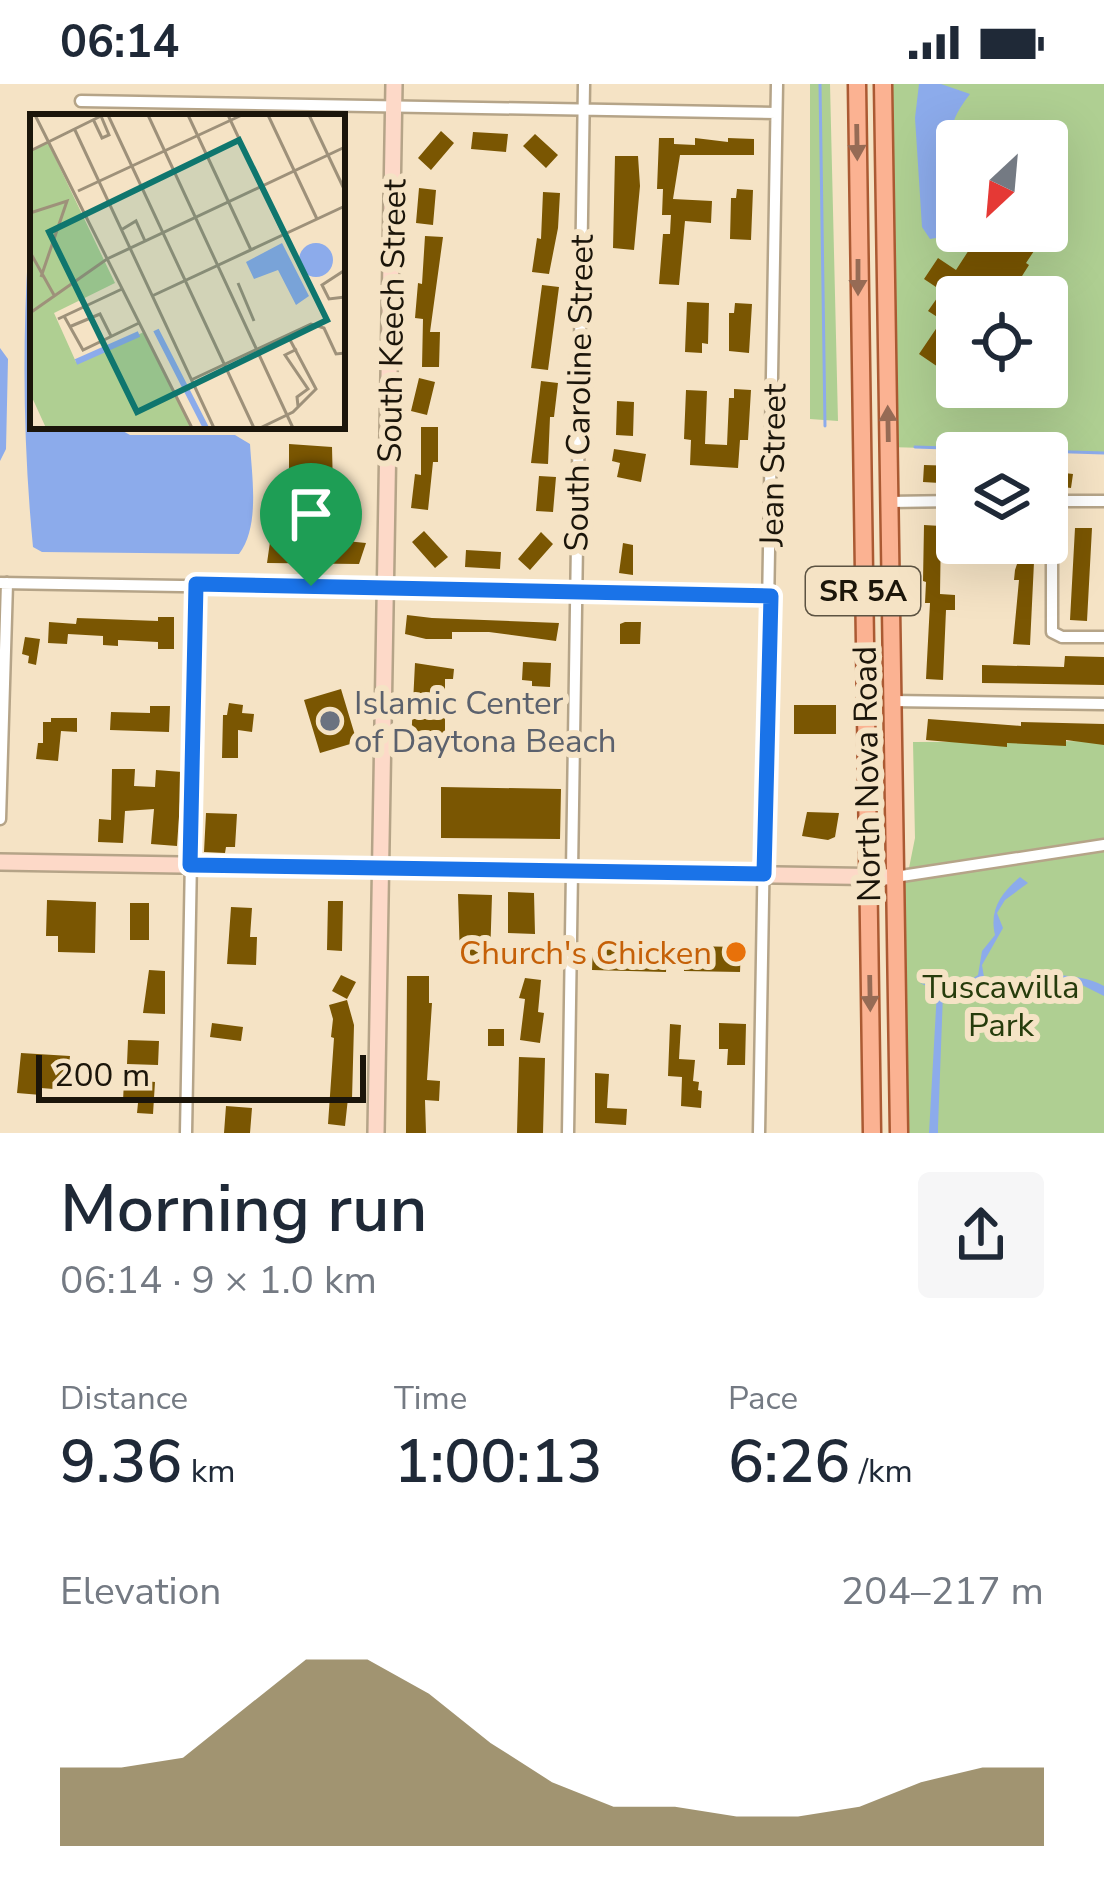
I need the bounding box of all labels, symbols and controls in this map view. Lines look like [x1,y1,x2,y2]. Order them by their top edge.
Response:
text: 06:14 [60,12,179,73]
inset map [30,114,345,429]
north arrow [936,120,1068,252]
map controls [936,120,1068,564]
one-way arrow [848,124,867,162]
street label: South Keech Street [368,178,417,463]
street label: South Caroline Street [554,234,605,552]
one-way arrow [849,259,868,297]
button: locate [936,276,1068,408]
street label: Jean Street [750,383,797,548]
one-way arrow [878,404,898,442]
button: layers [936,432,1068,564]
pin [260,463,362,586]
icon: arrive [278,481,344,547]
road number: SR 5A [806,567,920,615]
street label: North Nova Road [843,646,892,902]
place label: Islamic Center of Daytona Beach [354,681,617,764]
marker: Islamic Center of Daytona Beach [317,708,343,734]
place label: Church's Chicken [459,931,712,976]
marker: Church's Chicken [723,939,749,965]
park label: Tuscawilla Park [923,965,1079,1048]
one-way arrow [861,975,880,1013]
scale bar [36,1049,366,1102]
text: 200 m [54,1053,150,1098]
text: Morning run [60,1164,428,1254]
button: share [918,1172,1044,1298]
text: 06:14 · 9 × 1.0 km [60,1254,377,1307]
text: Distance [60,1376,188,1421]
text: Time [394,1376,467,1421]
text: Pace [728,1376,798,1421]
text: 9.36 [60,1421,182,1503]
text: 1:00:13 [394,1421,602,1503]
text: 6:26 [728,1421,850,1503]
text: km [182,1449,235,1494]
text: /km [850,1449,913,1494]
text: Elevation [60,1565,221,1618]
text: 204–217 m [841,1565,1044,1618]

